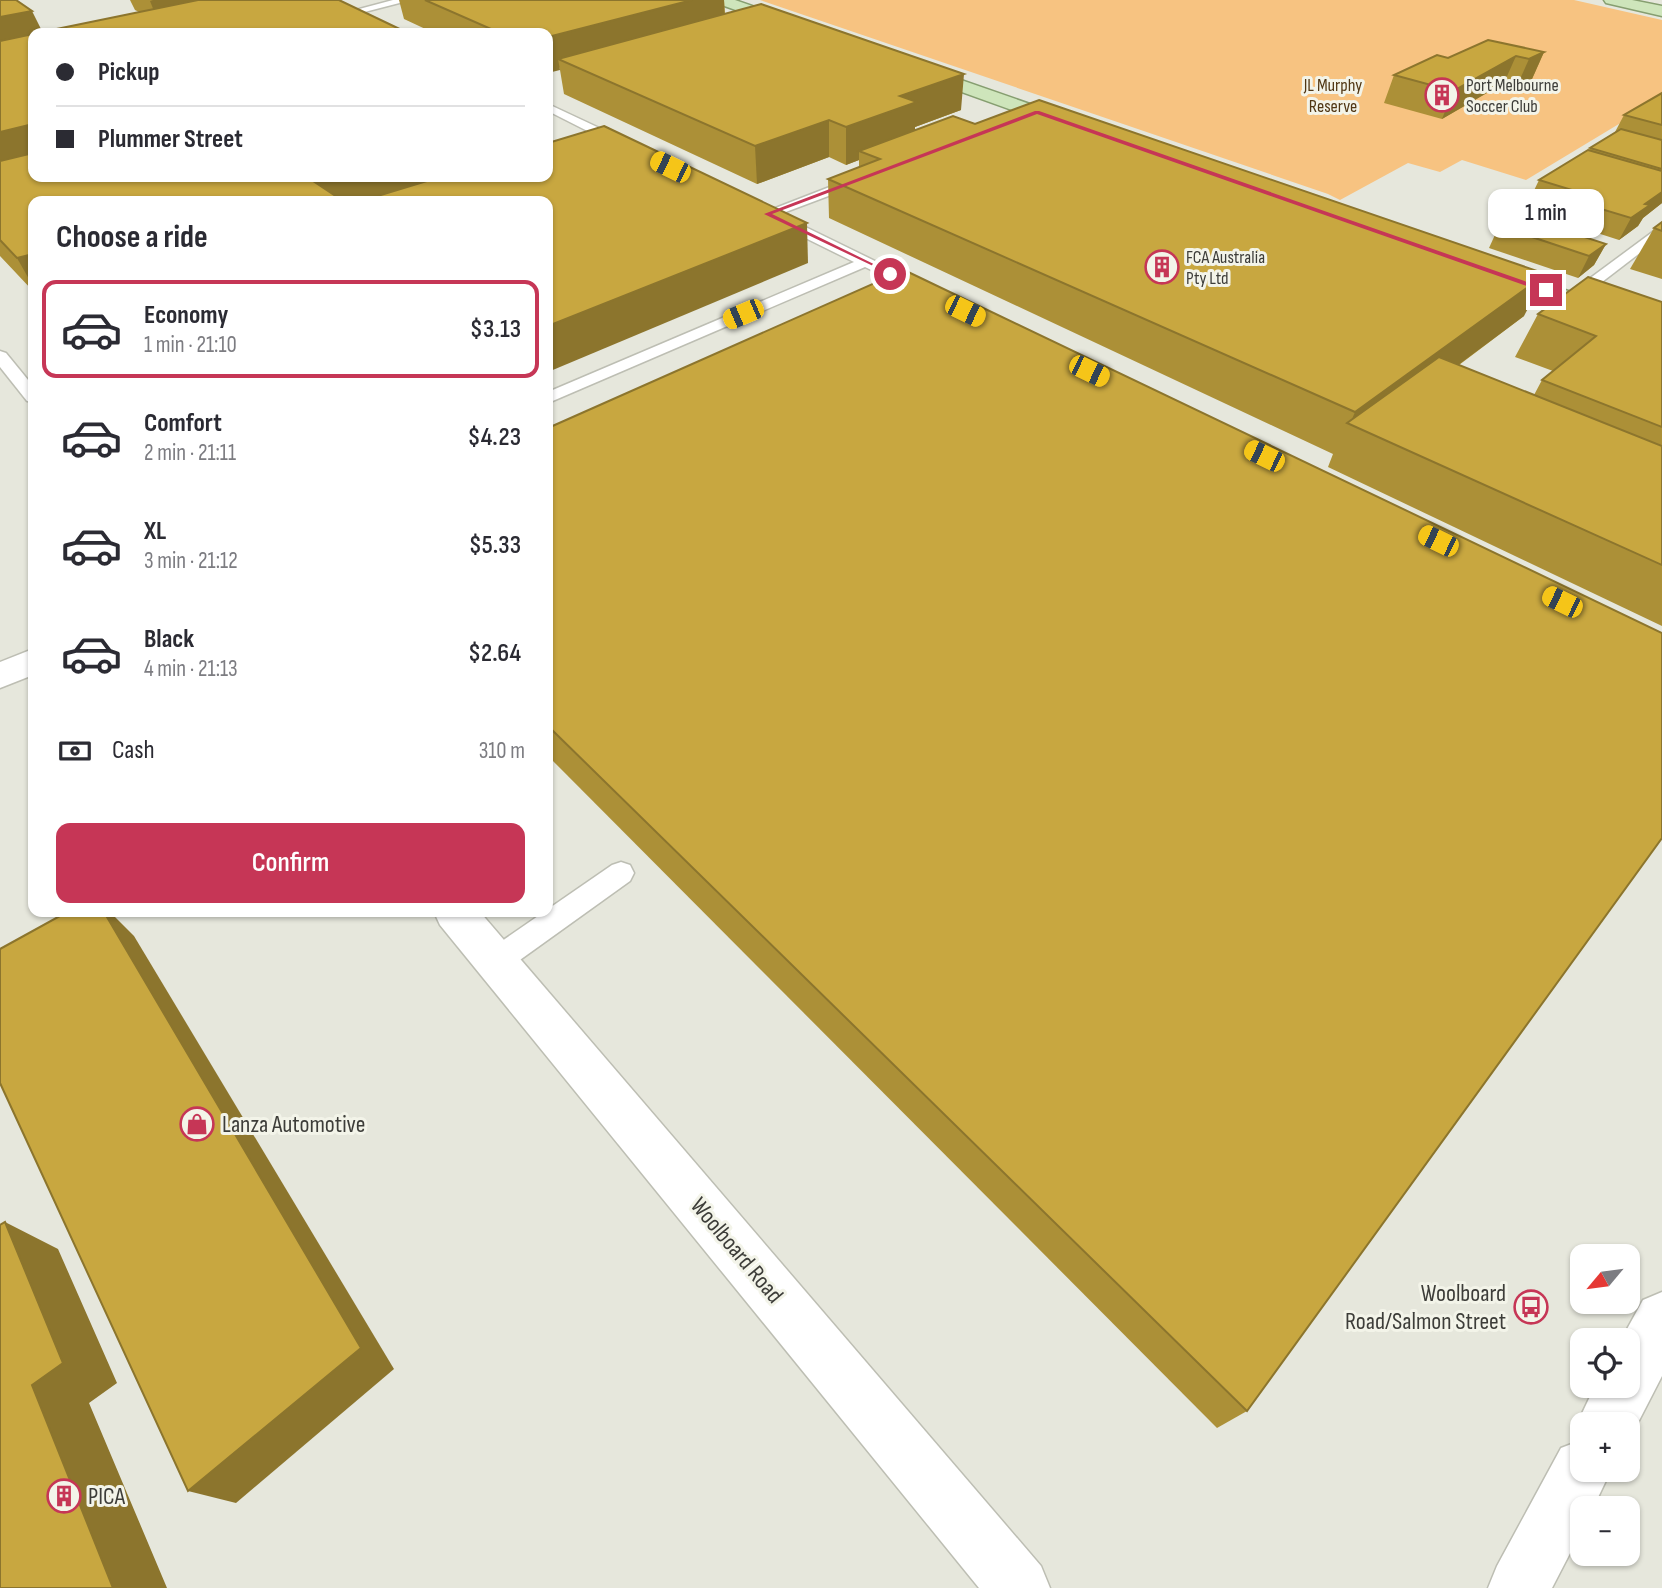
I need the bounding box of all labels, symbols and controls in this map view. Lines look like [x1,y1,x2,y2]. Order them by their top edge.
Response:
text: Pickup [98,57,160,88]
park label: JL Murphy Reserve [1303,75,1362,117]
place label: Port Melbourne Soccer Club [1466,75,1559,117]
building icon: Port Melbourne Soccer Club [1423,76,1461,114]
text: Plummer Street [98,124,243,155]
car [647,148,694,186]
callout: 1 min [1488,188,1604,238]
text: 1 min [1525,199,1567,227]
text: Choose a ride [56,218,208,257]
place label: FCA Australia Pty Ltd [1186,247,1265,289]
building icon: FCA Australia Pty Ltd [1143,248,1181,286]
route start [874,258,906,290]
route end [1530,274,1562,306]
car [942,292,989,330]
car [720,296,767,332]
icon: car [60,298,123,361]
text: Economy [144,300,228,331]
text: $3.13 [470,314,521,345]
text: 1 min · 21:10 [144,331,237,359]
car [1066,352,1113,390]
icon: car [60,406,123,469]
text: Comfort [144,408,222,439]
text: $4.23 [468,422,521,453]
car [1241,437,1288,475]
text: 2 min · 21:11 [144,439,236,467]
icon: car [60,514,123,577]
text: XL [144,516,166,547]
car [1415,522,1462,560]
text: $5.33 [469,530,521,561]
text: 3 min · 21:12 [144,547,238,575]
car [1539,583,1586,621]
icon: car [60,622,123,685]
text: Black [144,624,194,655]
text: $2.64 [468,638,521,669]
text: 4 min · 21:13 [144,655,238,683]
icon: cash [56,732,94,770]
text: Cash [112,735,155,766]
text: 310 m [479,737,525,765]
button: Confirm [56,823,525,903]
shop icon: Lanza Automotive [178,1105,216,1143]
place label: Lanza Automotive [222,1110,365,1139]
street label: Woolboard Road [684,1192,789,1309]
north arrow [1570,1244,1640,1314]
map controls [1570,1244,1640,1566]
place label: Woolboard Road/Salmon Street [1345,1279,1506,1336]
bus stop icon: Woolboard Road/Salmon Street [1512,1288,1550,1326]
button: locate [1570,1328,1640,1398]
button: + [1570,1412,1640,1482]
building icon: PICA [45,1477,83,1515]
place label: PICA [88,1482,126,1511]
button: − [1570,1496,1640,1566]

